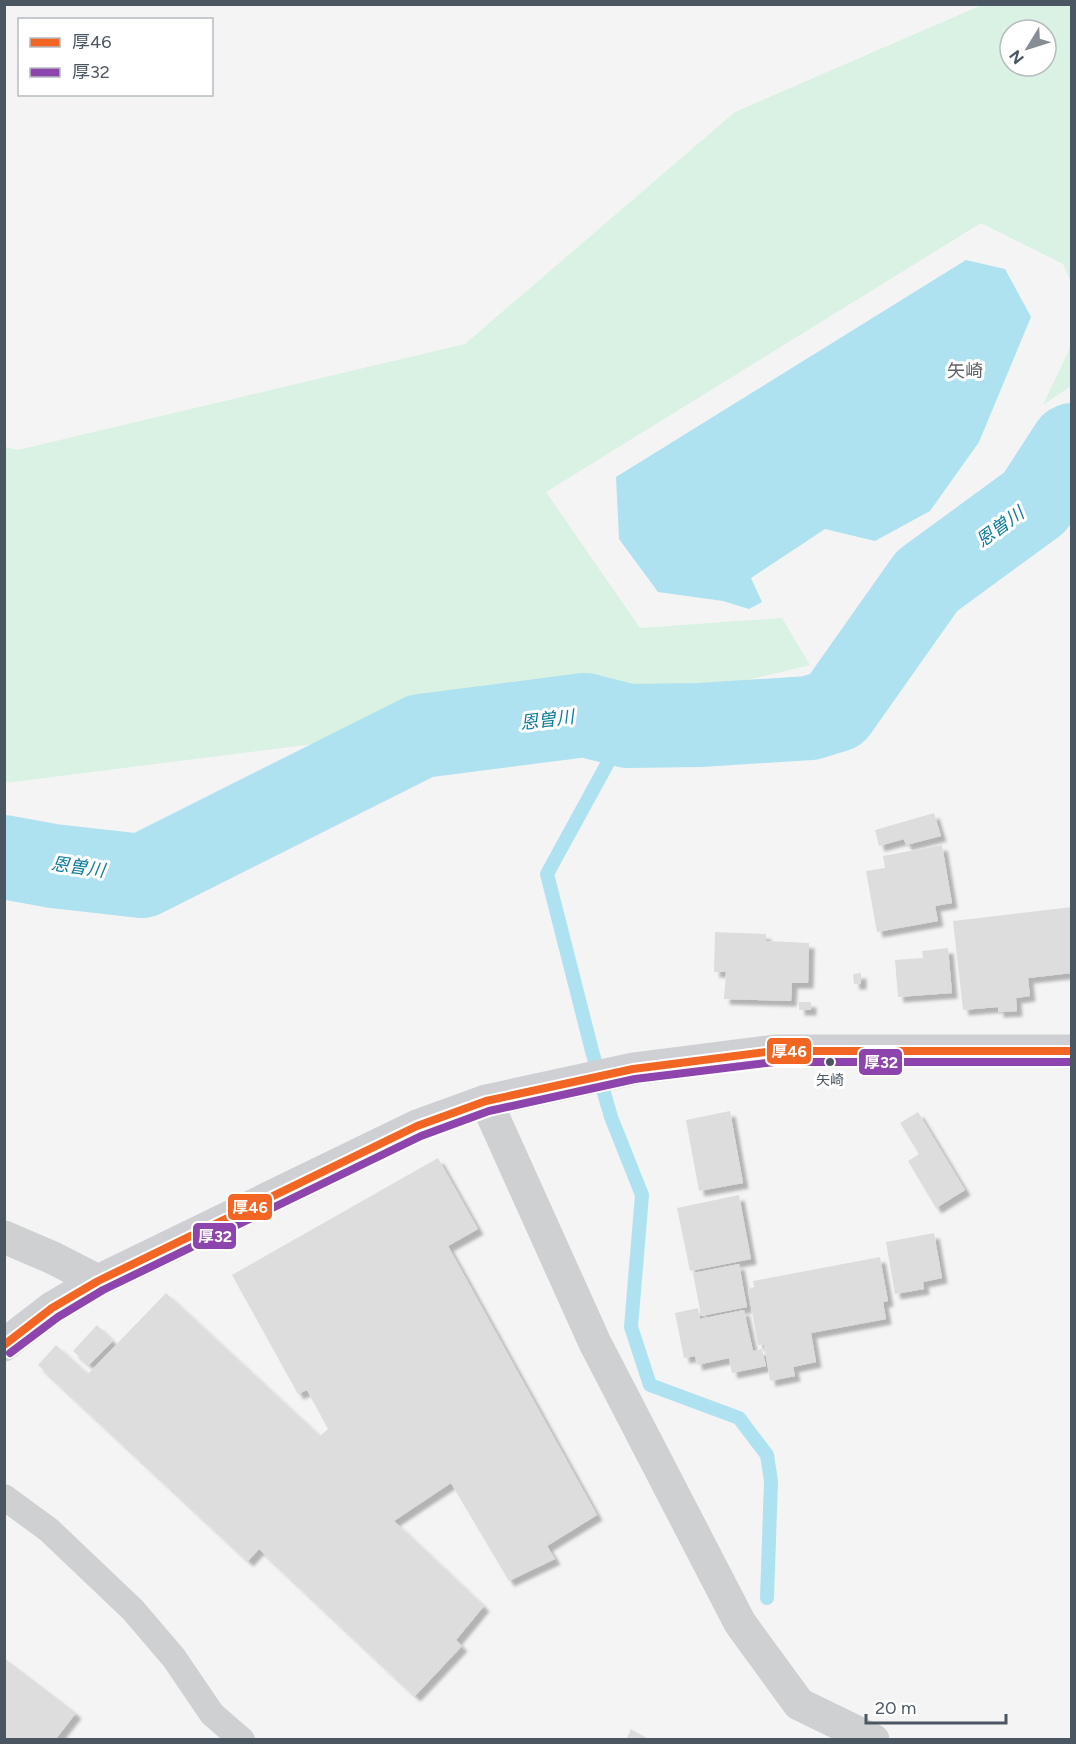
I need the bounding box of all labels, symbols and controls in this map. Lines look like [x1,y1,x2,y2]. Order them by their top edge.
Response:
legend [18,18,213,96]
north arrow [998,18,1058,78]
text: 厚46 [72,31,111,53]
text: N [1005,46,1028,68]
text: 厚32 [72,61,110,83]
district label: 矢崎 [947,360,983,382]
water label: 恩曽川 [972,501,1030,552]
water label: 恩曽川 [519,706,577,734]
water label: 恩曽川 [50,852,108,882]
line badge: 厚46 [766,1037,812,1065]
text: 厚46 [771,1042,807,1061]
line badge: 厚32 [858,1048,903,1076]
text: 厚32 [864,1053,898,1072]
marker: 矢崎 [824,1056,836,1068]
place label: 矢崎 [816,1072,844,1089]
line badge: 厚46 [227,1193,273,1221]
text: 厚46 [232,1198,268,1217]
line badge: 厚32 [192,1222,237,1250]
text: 厚32 [198,1227,232,1246]
scale bar [866,1687,1006,1725]
text: 20 m [875,1697,916,1719]

